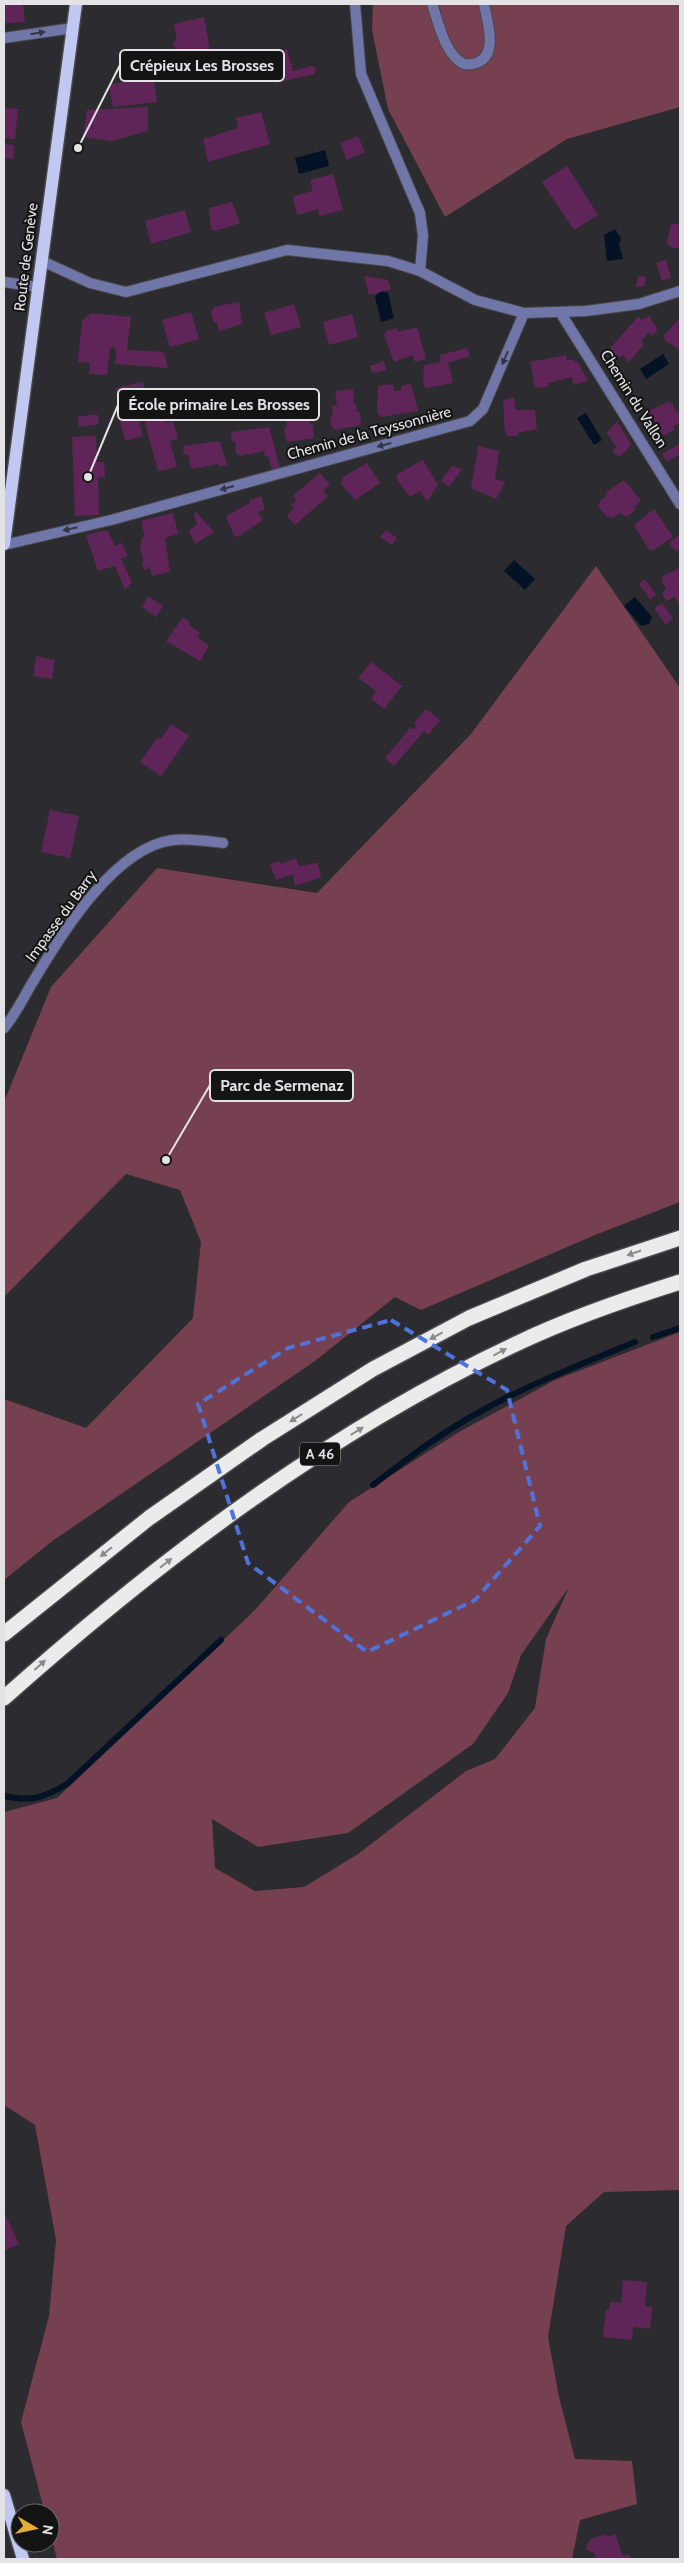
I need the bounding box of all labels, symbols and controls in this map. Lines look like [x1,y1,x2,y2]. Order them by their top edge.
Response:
one-way arrow [30,29,46,37]
callout: Crépieux Les Brosses [120,50,284,81]
text: Crépieux Les Brosses [130,56,274,75]
street label: Route de Genève [10,202,42,312]
street label: Chemin du Vallon [597,347,671,451]
one-way arrow [501,351,509,366]
callout: École primaire Les Brosses [118,389,319,420]
text: École primaire Les Brosses [128,395,310,414]
street label: Chemin de la Teyssonnière [285,402,453,464]
one-way arrow [376,441,391,449]
one-way arrow [220,484,235,492]
one-way arrow [63,525,78,533]
street label: Impasse du Barry [22,866,100,965]
callout: Parc de Sermenaz [210,1070,353,1101]
text: Parc de Sermenaz [220,1076,344,1095]
one-way arrow [626,1249,641,1257]
one-way arrow [429,1331,443,1340]
one-way arrow [493,1348,506,1357]
one-way arrow [289,1413,302,1422]
one-way arrow [351,1426,364,1436]
road number: A 46 [300,1442,340,1466]
one-way arrow [100,1547,113,1558]
one-way arrow [159,1558,173,1568]
one-way arrow [34,1660,47,1671]
north arrow [10,2503,60,2553]
text: N [38,2524,58,2536]

